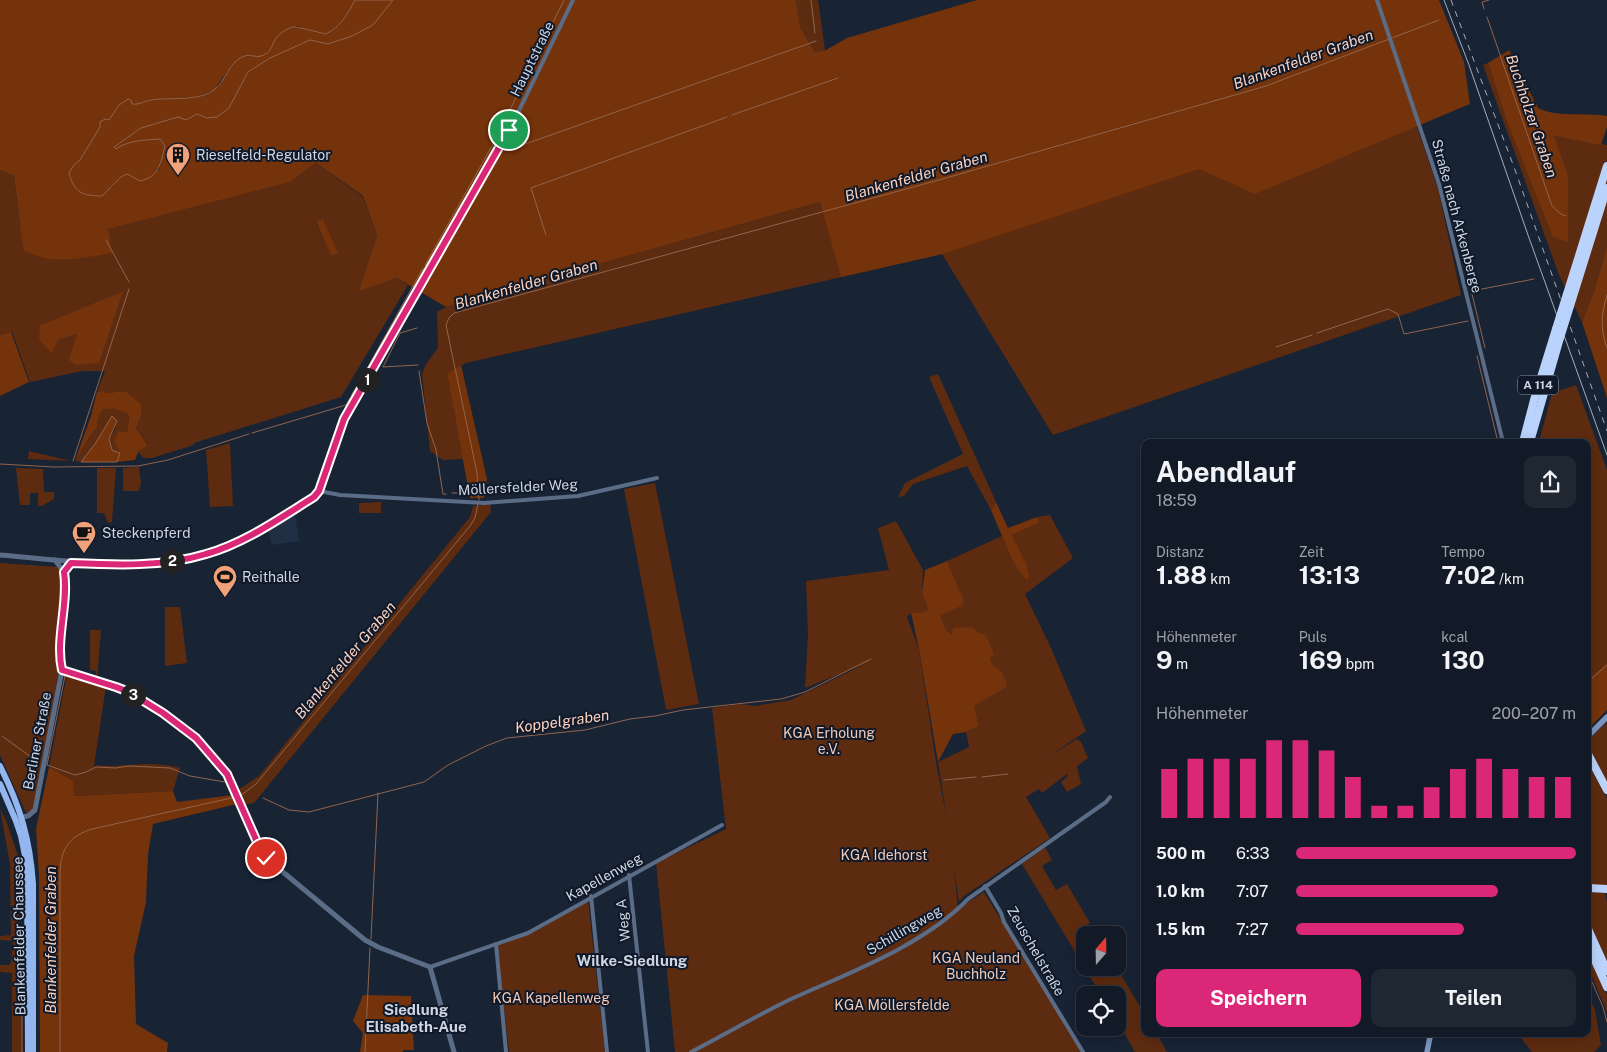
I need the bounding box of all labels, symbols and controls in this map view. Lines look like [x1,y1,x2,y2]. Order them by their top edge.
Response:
street label: Hauptstraße [507,19,557,99]
water label: Blankenfelder Graben [1231,26,1375,92]
water label: Buchholzer Graben [1503,52,1561,180]
pin [488,109,530,151]
icon: arrive [495,116,523,144]
street label: Straße nach Arkenberge [1429,137,1485,295]
building icon: Rieselfeld-Regulator [165,142,191,176]
place label: Rieselfeld-Regulator [196,147,331,163]
water label: Blankenfelder Graben [843,147,989,205]
water label: Blankenfelder Graben [453,255,599,313]
pin: 1 [354,368,380,392]
text: 1 [365,372,371,388]
road number: A 114 [1518,376,1558,394]
text: Abendlauf [1156,455,1296,488]
button: share [1524,456,1576,508]
street label: Möllersfelder Weg [458,476,579,498]
text: 18:59 [1156,491,1197,510]
cafe icon: Steckenpferd [71,520,97,554]
place label: Steckenpferd [102,525,191,541]
text: Distanz [1156,544,1204,560]
text: Zeit [1299,544,1324,560]
text: Tempo [1441,544,1485,560]
pin: 2 [160,548,184,574]
text: 2 [168,553,177,569]
text: 1.88 [1156,560,1207,590]
text: 13:13 [1299,560,1360,590]
text: 7:02 [1441,560,1496,590]
sports icon: Reithalle [212,564,238,598]
place label: Reithalle [242,569,300,585]
text: km [1207,571,1230,587]
text: /km [1496,571,1524,587]
water label: Blankenfelder Graben [291,598,399,722]
text: Höhenmeter [1156,629,1237,645]
text: Puls [1299,629,1327,645]
text: kcal [1441,629,1468,645]
text: 9 [1156,645,1172,675]
text: 169 [1299,645,1342,675]
text: 130 [1441,645,1485,675]
text: m [1172,656,1188,672]
text: bpm [1342,656,1374,672]
pin: 3 [120,682,146,708]
text: 3 [129,687,138,703]
street label: Berliner Straße [20,691,54,791]
text: Höhenmeter [1156,704,1249,723]
text: 200–207 m [1492,704,1576,723]
water label: Koppelgraben [514,706,610,736]
park label: KGA Erholung e.V. [783,725,875,757]
pin [245,837,287,879]
icon: check [252,844,280,872]
text: 500 m [1156,844,1205,863]
text: 6:33 [1236,844,1270,863]
park label: KGA Idehorst [840,847,928,863]
street label: Kapellenweg [563,849,645,904]
street label: Blankenfelder Chaussee [10,856,28,1015]
water label: Blankenfelder Graben [42,866,59,1014]
text: 1.0 km [1156,882,1205,901]
text: 7:07 [1236,882,1268,901]
street label: Weg A [613,898,633,942]
street label: Schillingweg [863,902,945,958]
street label: Zeuschelstraße [1004,903,1068,999]
text: 1.5 km [1156,920,1205,939]
text: 7:27 [1236,920,1269,939]
north arrow [1076,926,1126,976]
map controls [1076,926,1126,1036]
park label: KGA Neuland Buchholz [932,950,1020,982]
district label: Wilke-Siedlung [577,952,688,969]
button: Speichern [1156,969,1361,1027]
button: Teilen [1371,969,1576,1027]
button: locate [1076,986,1126,1036]
park label: KGA Kapellenweg [492,990,610,1006]
park label: KGA Möllersfelde [834,997,950,1013]
district label: Siedlung Elisabeth-Aue [365,1001,467,1035]

